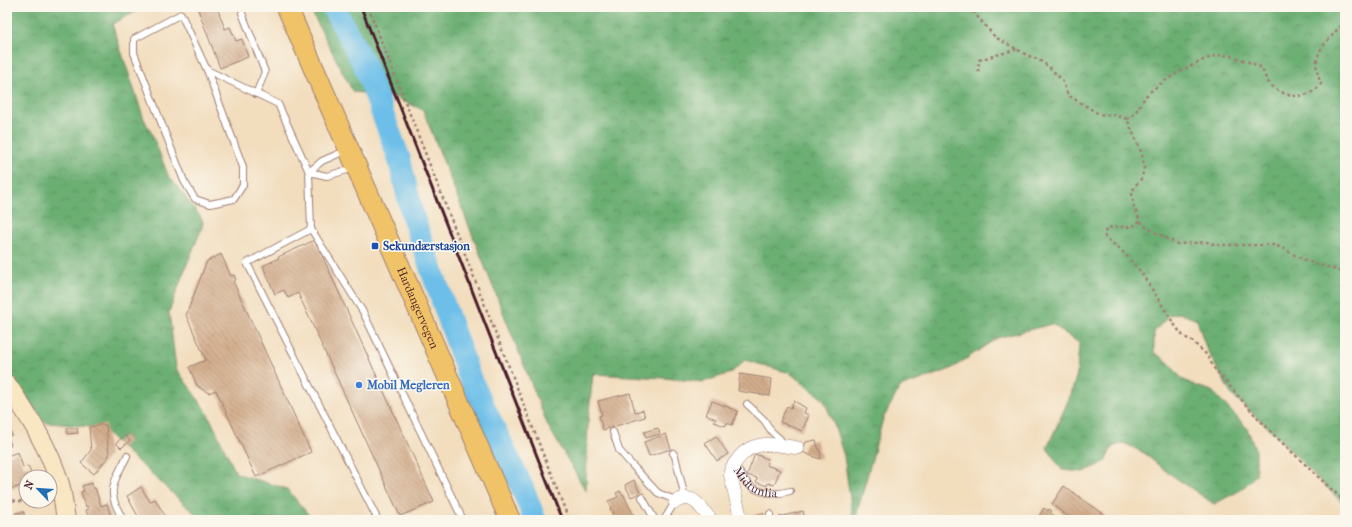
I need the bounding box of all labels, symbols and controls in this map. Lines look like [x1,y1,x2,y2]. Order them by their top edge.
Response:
place label: Sekundærstasjon [383,239,471,253]
marker: Sekundærstasjon [370,241,380,251]
street label: Hardangervegen [394,265,442,351]
place label: Mobil Megleren [366,378,451,393]
marker: Mobil Megleren [354,380,364,390]
street label: Midtunlia [731,464,778,501]
north arrow [18,469,58,509]
text: N [22,478,37,492]

